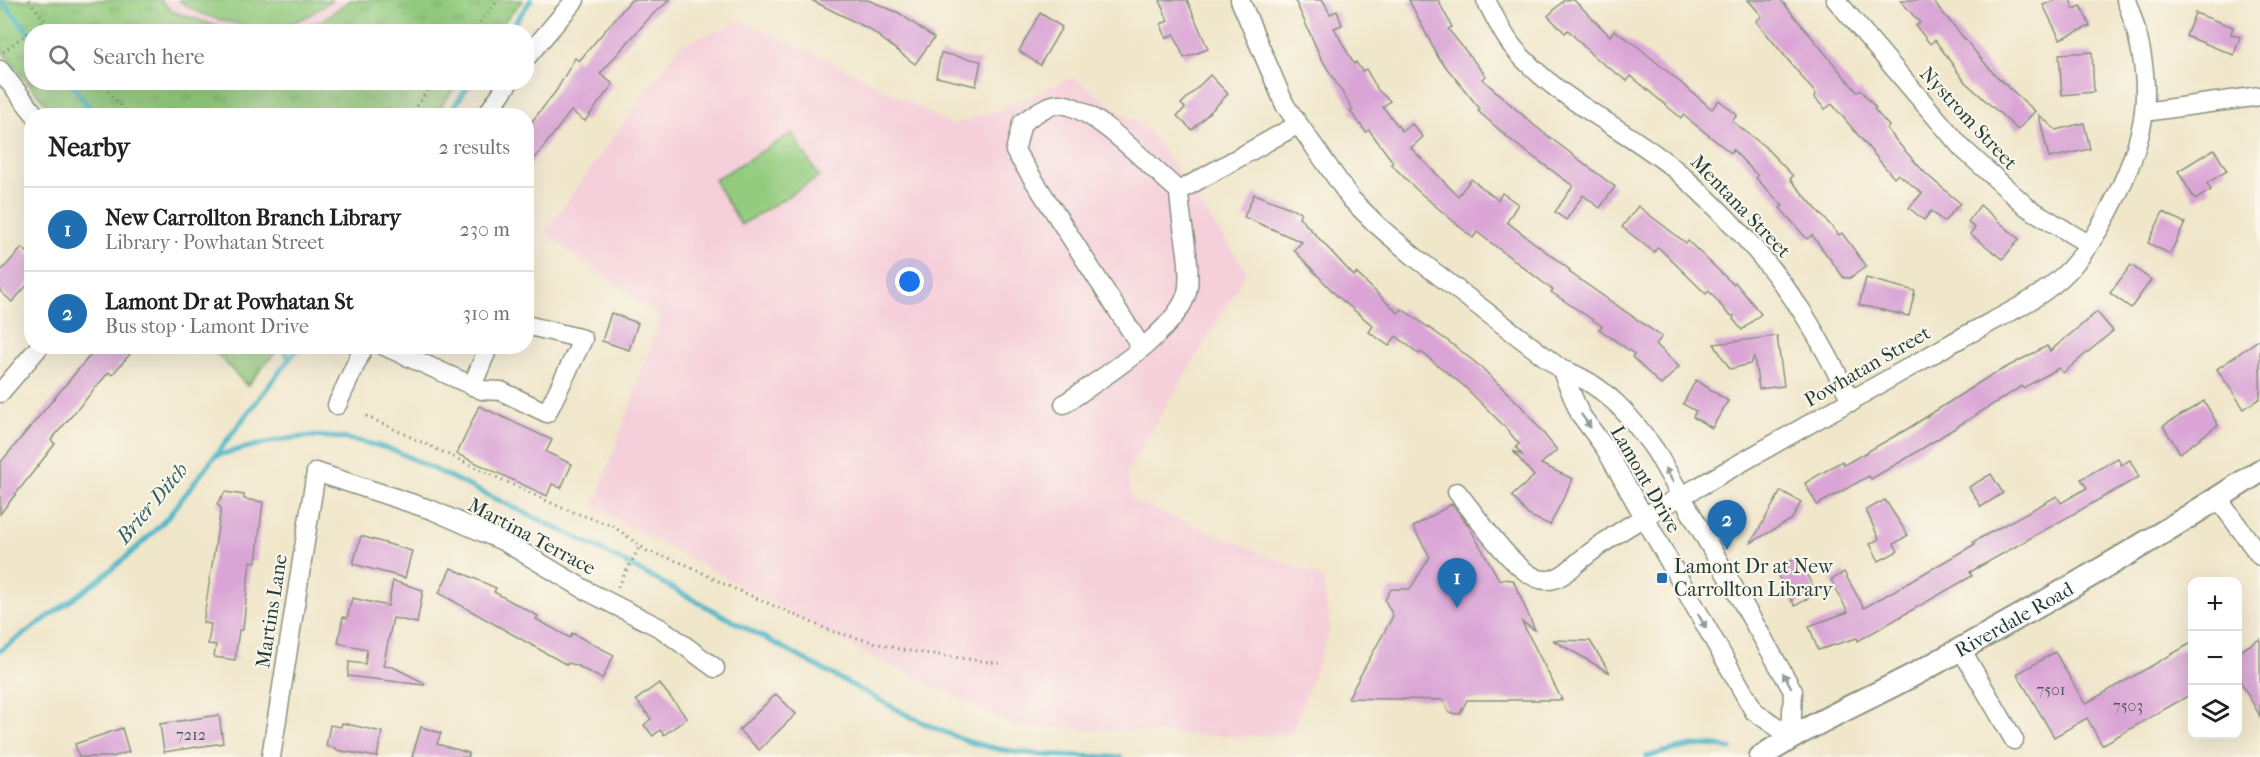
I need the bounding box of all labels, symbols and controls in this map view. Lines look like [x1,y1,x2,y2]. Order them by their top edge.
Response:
search box [24,24,534,90]
icon: search [45,41,78,74]
text: Search here [93,44,205,70]
street label: Nystrom Street [1915,62,2022,174]
text: Nearby [48,132,130,163]
text: 2 results [439,136,510,159]
street label: Mentana Street [1686,150,1795,262]
text: New Carrollton Branch Library [105,205,401,231]
text: 1 [64,218,71,241]
text: 230 m [460,218,510,241]
text: Library · Powhatan Street [105,231,324,254]
your location [895,267,924,296]
text: Lamont Dr at Powhatan St [105,289,353,315]
text: 2 [62,302,73,325]
text: 310 m [463,302,510,325]
text: Bus stop · Lamont Drive [105,315,309,338]
street label: Powhatan Street [1800,321,1934,412]
one-way arrow [1580,413,1592,429]
street label: Lamont Drive [1606,422,1685,537]
water label: Brier Ditch [111,458,193,549]
one-way arrow [1664,466,1674,483]
street label: Martina Terrace [464,493,600,580]
pin: 2 [1708,500,1746,550]
street label: Martins Lane [251,552,292,670]
place label: Lamont Dr at New Carrollton Library [1674,555,1834,601]
pin: 1 [1438,558,1476,608]
marker: Lamont Dr at New Carrollton Library [1655,571,1669,585]
street label: Riverdale Road [1951,577,2078,662]
map controls [2188,577,2242,739]
button: + [2188,577,2242,631]
one-way arrow [1697,613,1707,630]
button: − [2188,631,2242,685]
one-way arrow [1782,671,1792,688]
house number: 7501 [2036,680,2066,699]
button: layers [2188,685,2242,739]
house number: 7503 [2113,696,2143,715]
house number: 7212 [176,725,206,744]

